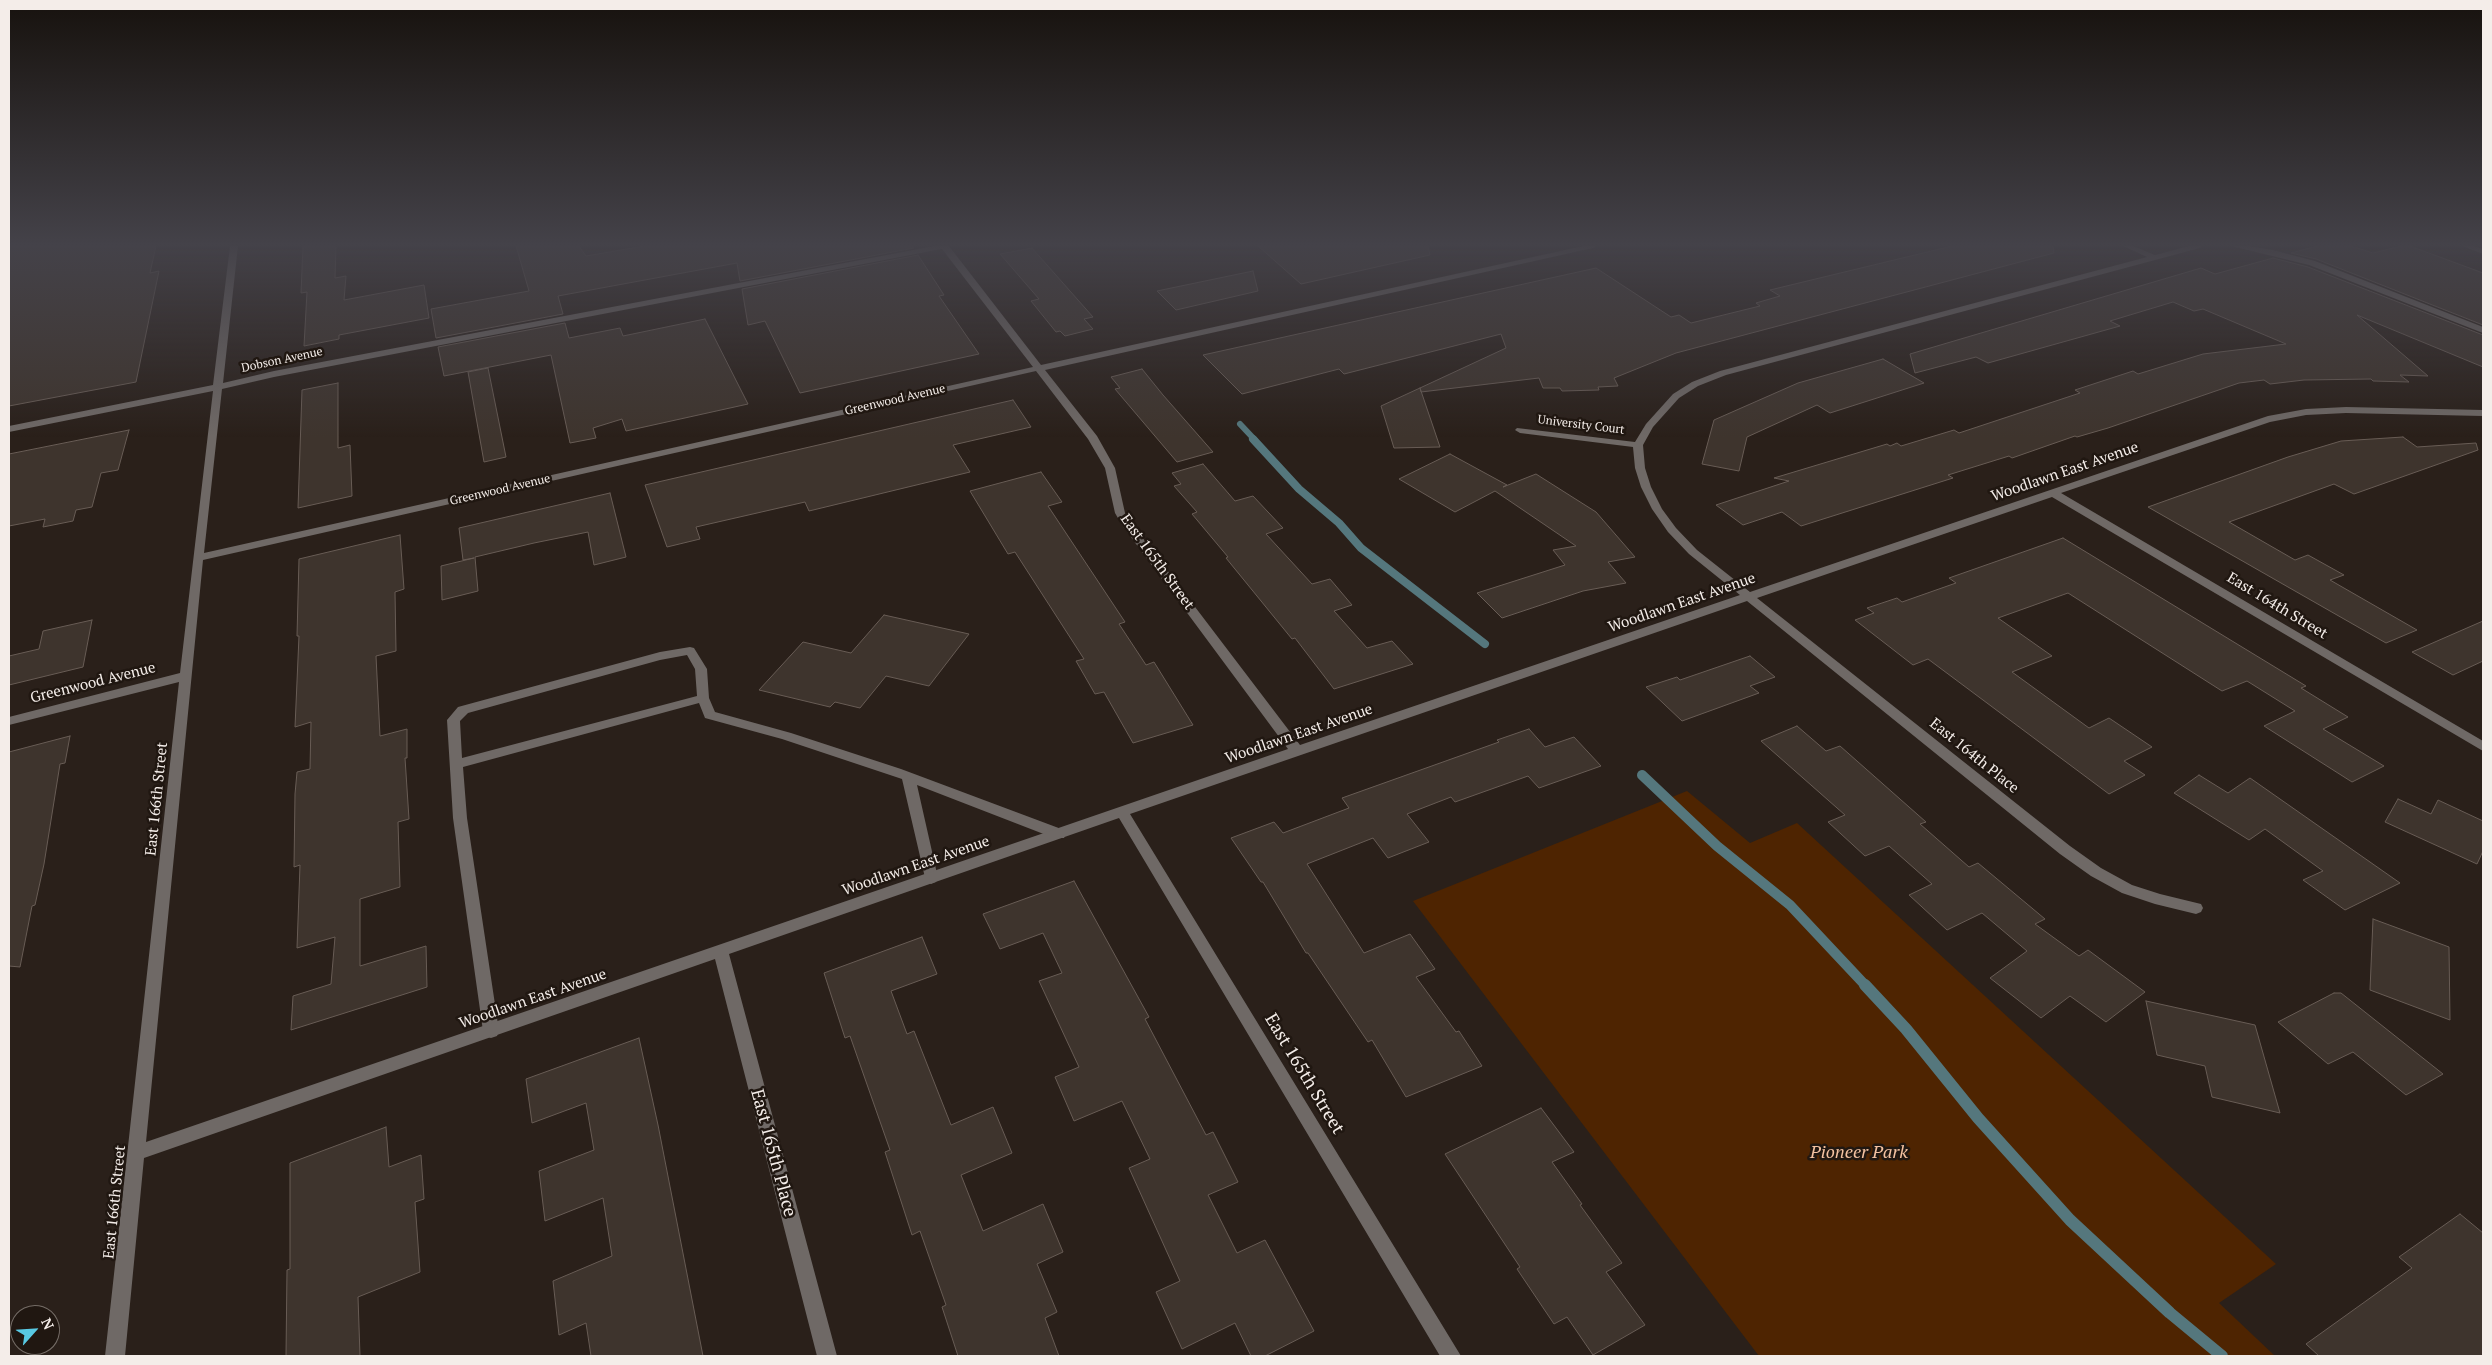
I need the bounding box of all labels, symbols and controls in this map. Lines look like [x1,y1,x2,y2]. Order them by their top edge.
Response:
street label: Dobson Avenue [240,344,324,376]
street label: Greenwood Avenue [843,381,947,419]
street label: University Court [1537,413,1625,437]
street label: Woodlawn East Avenue [1989,438,2141,506]
street label: Greenwood Avenue [448,471,552,509]
street label: East 165th Street [1116,511,1198,613]
street label: Woodlawn East Avenue [1606,569,1758,637]
street label: East 164th Street [2223,569,2331,643]
street label: Greenwood Avenue [28,659,158,707]
street label: Woodlawn East Avenue [1223,700,1375,768]
street label: East 164th Place [1926,715,2022,797]
street label: East 166th Street [142,741,172,857]
street label: Woodlawn East Avenue [840,832,992,900]
street label: Woodlawn East Avenue [457,965,609,1033]
street label: East 165th Street [1260,1010,1348,1138]
street label: East 165th Place [746,1087,800,1219]
park label: Pioneer Park [1810,1142,1908,1164]
street label: East 166th Street [100,1144,130,1260]
north arrow [10,1305,60,1355]
text: N [37,1315,59,1333]

